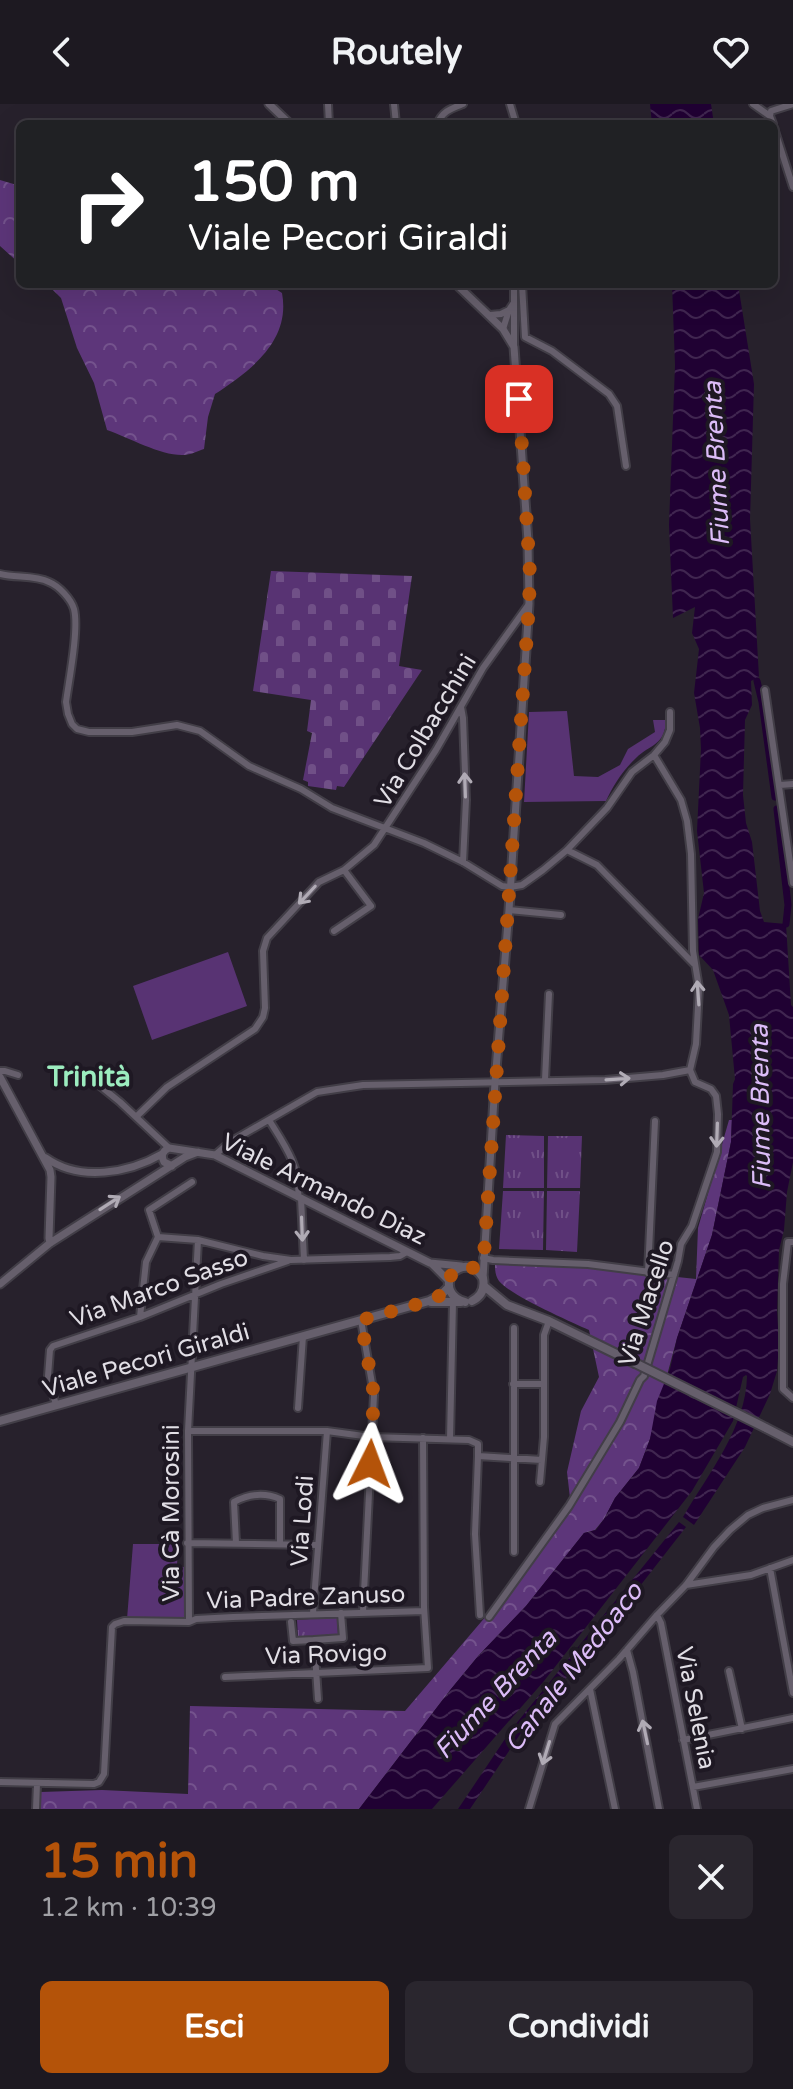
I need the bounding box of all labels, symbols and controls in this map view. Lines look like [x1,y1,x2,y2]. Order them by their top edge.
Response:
icon: back [40,30,84,74]
icon: heart [709,30,753,74]
text: Routely [331,31,462,74]
text: 150 m [188,149,359,216]
icon: right [56,152,160,256]
text: Viale Pecori Giraldi [188,217,509,260]
pin [485,365,553,433]
icon: arrive [497,377,541,421]
water label: Fiume Brenta [697,379,736,547]
street label: Via Colbacchini [368,649,483,813]
one-way arrow [457,772,473,799]
one-way arrow [298,885,317,905]
one-way arrow [690,980,705,1007]
water label: Fiume Brenta [744,1023,777,1190]
district label: Trinità [46,1060,131,1094]
one-way arrow [604,1071,631,1086]
one-way arrow [710,1121,725,1148]
street label: Viale Armando Diaz [217,1127,431,1252]
one-way arrow [99,1195,121,1212]
one-way arrow [295,1215,310,1242]
street label: Via Macello [612,1236,681,1370]
street label: Via Marco Sasso [66,1243,252,1334]
street label: Viale Pecori Giraldi [39,1317,253,1404]
position arrow [328,1422,412,1506]
street label: Via Cà Morosini [157,1424,186,1602]
street label: Via Lodi [285,1474,320,1568]
water label: Canale Medoaco [497,1575,650,1758]
street label: Via Padre Zanuso [206,1580,406,1615]
water label: Fiume Brenta [428,1622,564,1765]
street label: Via Rovigo [265,1638,388,1671]
street label: Via Selenia [669,1644,722,1772]
one-way arrow [637,1720,652,1746]
one-way arrow [538,1740,552,1765]
text: 15 min [40,1833,198,1891]
button: close [669,1835,753,1919]
text: 1.2 km · 10:39 [40,1892,217,1923]
button: Esci [40,1981,389,2073]
button: Condividi [405,1981,753,2073]

